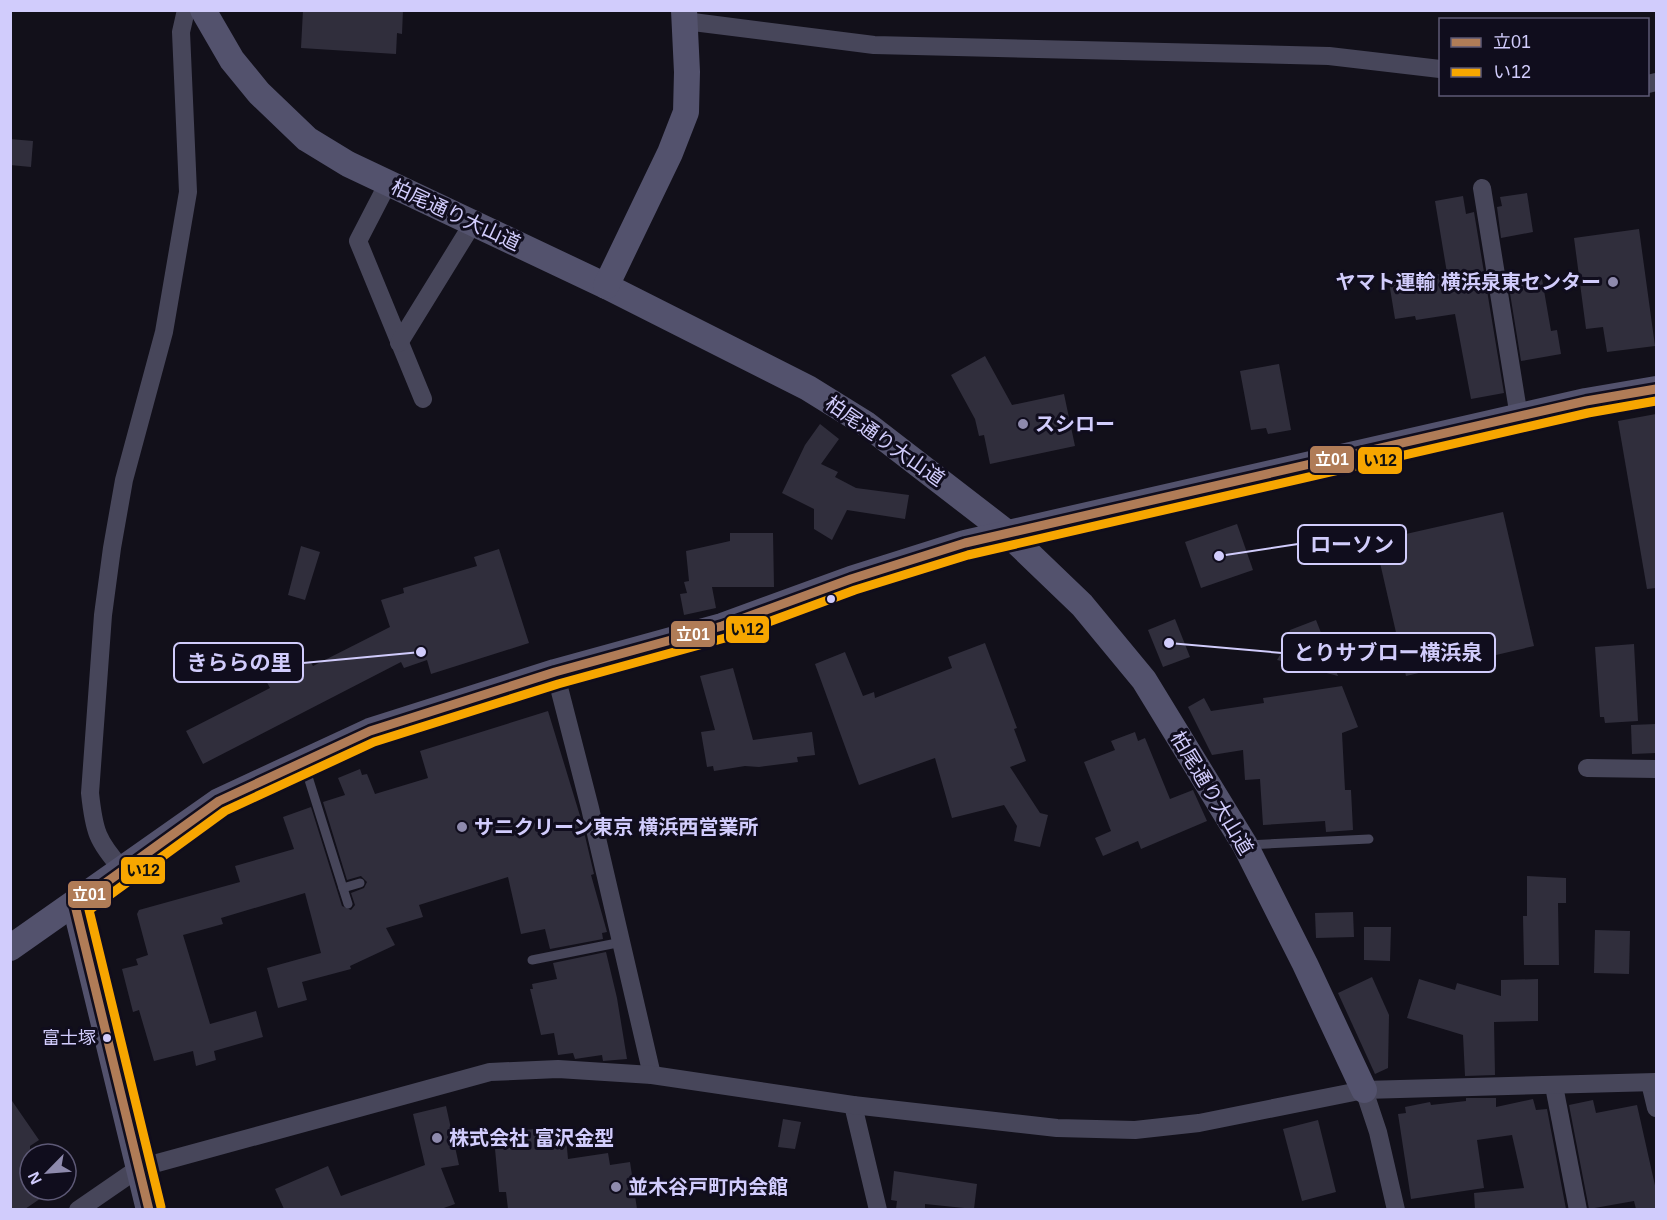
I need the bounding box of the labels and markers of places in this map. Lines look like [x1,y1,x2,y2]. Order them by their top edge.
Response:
place label: ヤマト運輸 横浜泉東センター [1335,271,1601,293]
marker: ヤマト運輸 横浜泉東センター [1606,275,1620,289]
place label: スシロー [1035,413,1115,435]
marker: スシロー [1016,417,1030,431]
callout: ローソン [1298,525,1406,564]
unlabelled marker [825,593,837,605]
callout: とりサブロー横浜泉 [1282,633,1495,672]
callout: きららの里 [174,643,303,682]
place label: サニクリーン東京 横浜西営業所 [474,816,759,838]
marker: サニクリーン東京 横浜西営業所 [455,820,469,834]
place label: 富士塚 [42,1028,96,1048]
marker: 富士塚 [101,1032,113,1044]
place label: 株式会社 富沢金型 [449,1127,615,1149]
marker: 株式会社 富沢金型 [430,1131,444,1145]
place label: 並木谷戸町内会館 [628,1176,788,1198]
marker: 並木谷戸町内会館 [609,1180,623,1194]

